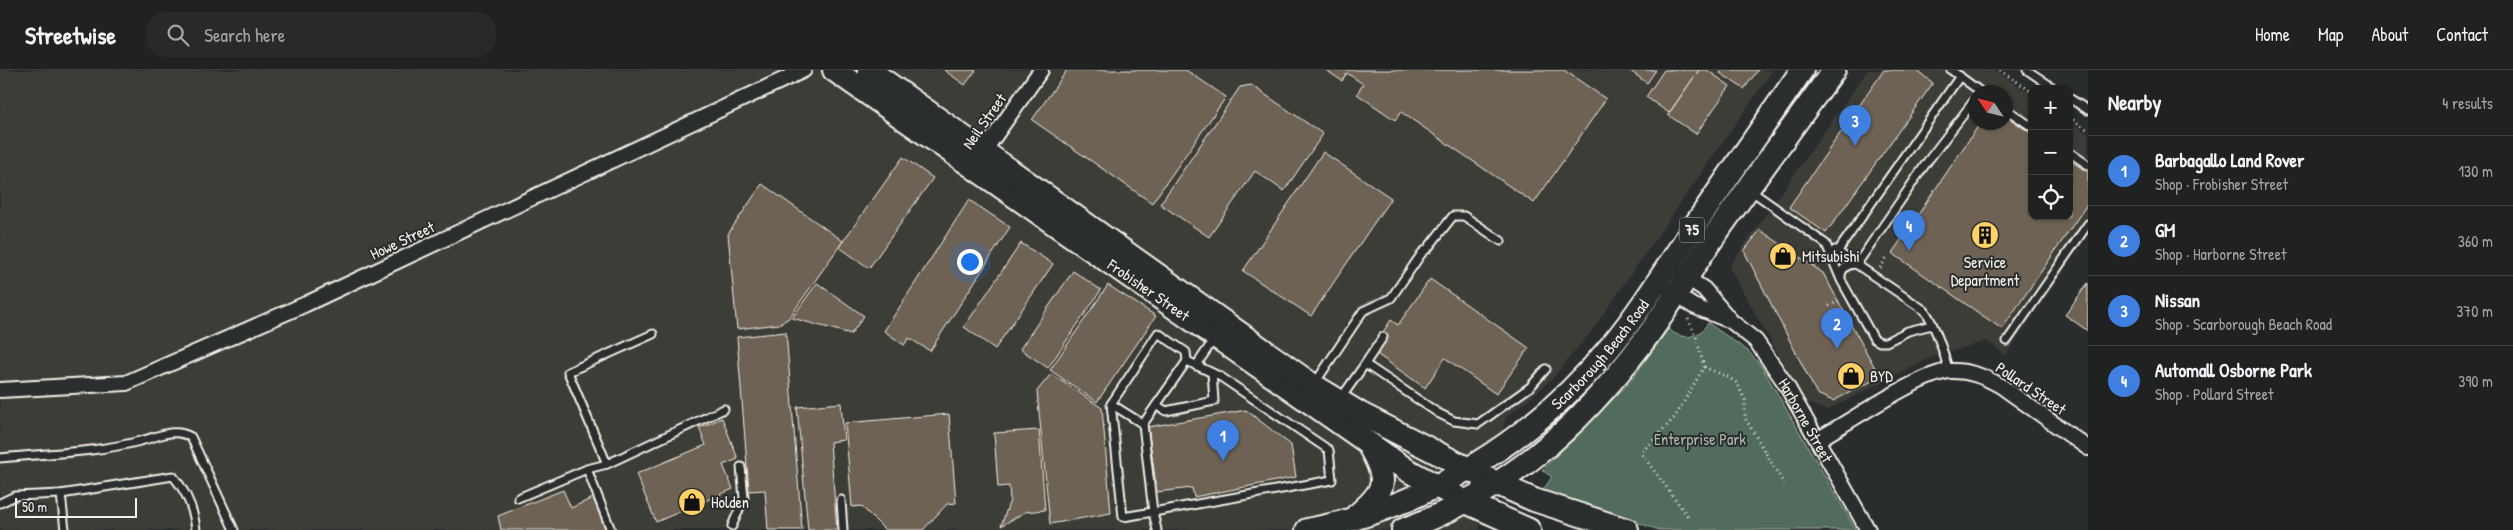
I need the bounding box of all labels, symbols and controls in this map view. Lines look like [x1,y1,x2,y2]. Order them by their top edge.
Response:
search box [146,12,496,57]
text: Streetwise [25,19,116,51]
icon: search [164,21,192,49]
text: Search here [204,22,285,48]
text: Home [2255,22,2290,47]
text: Map [2318,22,2343,47]
text: About [2371,22,2408,47]
text: Contact [2436,22,2488,47]
north arrow [1968,85,2013,130]
map controls [2028,85,2073,220]
button: + [2028,85,2073,130]
street label: Neil Street [957,88,1012,153]
text: Nearby [2108,88,2161,117]
text: 4 results [2442,92,2493,114]
pin: 3 [1839,105,1871,146]
button: − [2028,130,2073,175]
text: Barbagallo Land Rover [2155,147,2304,173]
text: 1 [2121,160,2127,182]
text: 130 m [2458,160,2493,182]
text: Shop · Frobisher Street [2155,173,2288,195]
button: locate [2028,175,2073,220]
pin: 4 [1893,210,1925,251]
street label: Howe Street [366,215,438,264]
text: GM [2155,217,2175,243]
road number: 75 [1680,218,1704,242]
building icon: Service Department [1970,220,2000,250]
text: 2 [2120,230,2128,252]
text: 360 m [2458,230,2493,252]
shop icon: Mitsubishi [1768,241,1798,271]
text: Shop · Harborne Street [2155,243,2287,265]
place label: Mitsubishi [1802,245,1860,267]
your location [957,249,983,275]
place label: Service Department [1951,251,2020,291]
street label: Frobisher Street [1103,253,1195,326]
text: Nissan [2155,287,2200,313]
street label: Scarborough Beach Road [1546,295,1654,414]
text: 3 [2120,300,2128,322]
text: 370 m [2456,300,2493,322]
pin: 2 [1821,308,1853,349]
text: Shop · Scarborough Beach Road [2155,313,2332,335]
street label: Pollard Street [1991,356,2071,420]
text: Automall Osborne Park [2155,357,2312,383]
shop icon: BYD [1836,361,1866,391]
place label: BYD [1870,365,1893,387]
text: 4 [2121,370,2127,392]
text: 390 m [2458,370,2493,392]
street label: Harborne Street [1774,373,1839,467]
text: Shop · Pollard Street [2155,383,2274,405]
pin: 1 [1207,420,1239,461]
park label: Enterprise Park [1654,428,1746,450]
shop icon: Holden [677,487,707,517]
place label: Holden [711,491,749,513]
scale bar [15,495,138,518]
text: 50 m [22,497,47,516]

